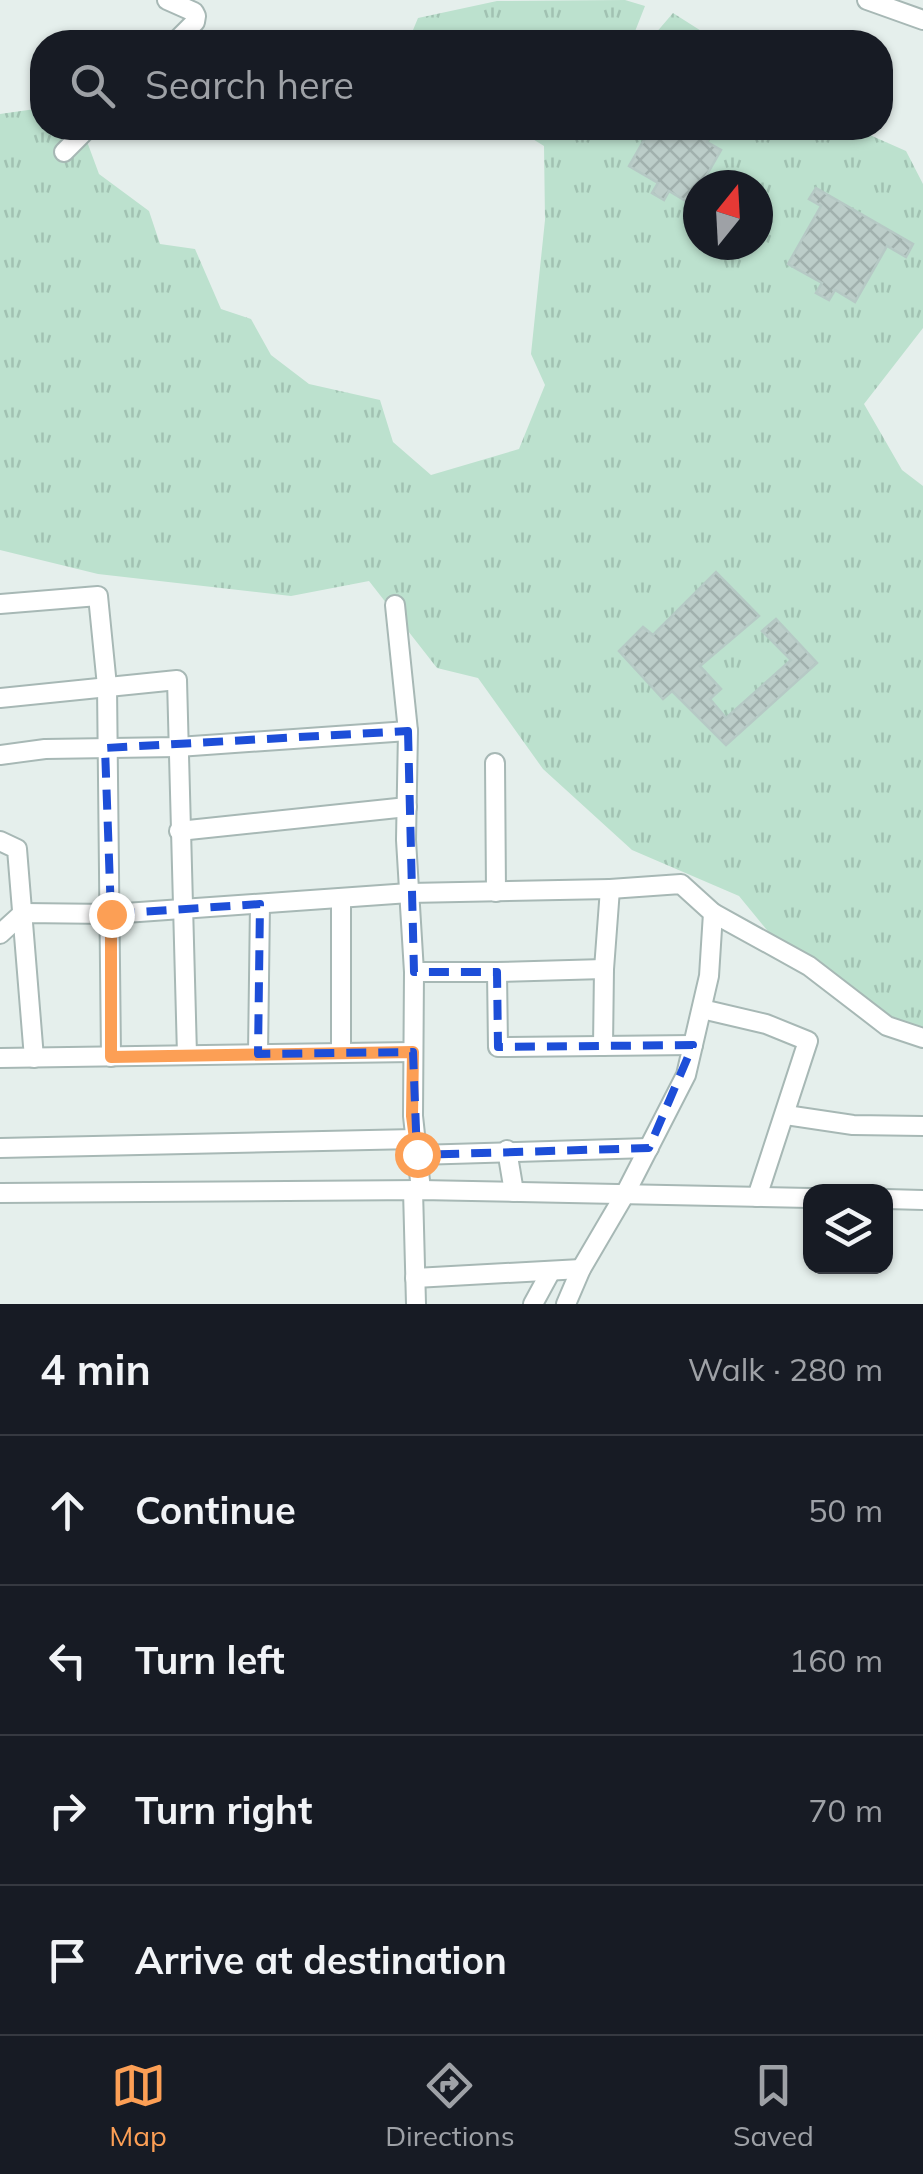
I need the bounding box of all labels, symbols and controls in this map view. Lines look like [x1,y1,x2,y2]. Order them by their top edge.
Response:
search box [30,30,893,140]
icon: search [65,58,120,113]
text: Search here [145,61,354,109]
north arrow [683,170,773,260]
route end [89,892,135,938]
route start [395,1132,441,1178]
map controls [803,1184,893,1274]
button: layers [803,1184,893,1274]
text: 4 min [40,1343,151,1396]
text: Walk · 280 m [688,1349,883,1389]
icon: ahead [40,1483,95,1538]
text: Continue [135,1486,296,1534]
text: 50 m [808,1490,883,1530]
icon: left [40,1633,95,1688]
text: Turn left [135,1636,285,1684]
text: 160 m [789,1640,883,1680]
icon: right [40,1783,95,1838]
text: Turn right [135,1786,312,1834]
text: 70 m [808,1790,883,1830]
icon: arrive [40,1933,95,1988]
text: Arrive at destination [135,1936,507,1984]
tab: Map [109,2058,167,2153]
tab: Directions [385,2058,515,2153]
tab: Saved [733,2058,814,2153]

